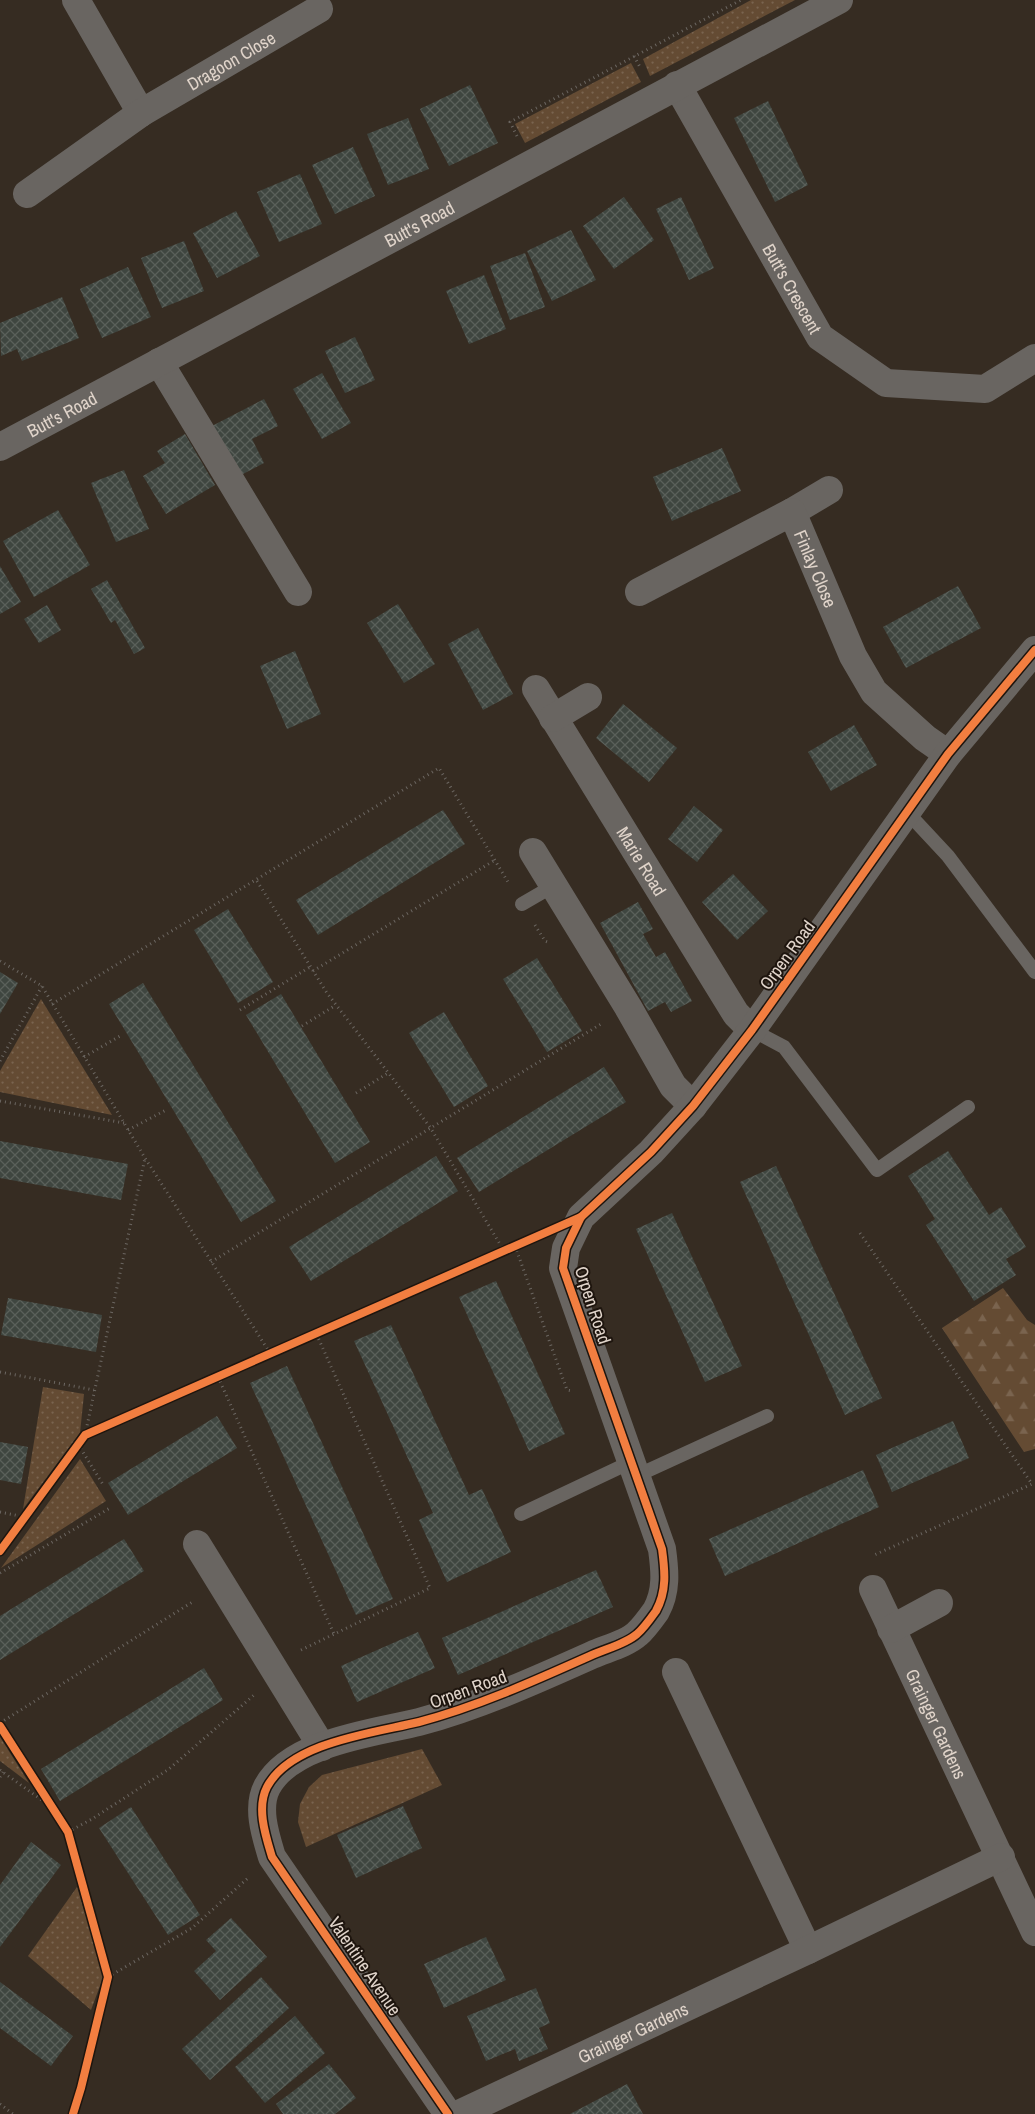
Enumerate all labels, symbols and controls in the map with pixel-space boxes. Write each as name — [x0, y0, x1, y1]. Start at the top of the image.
street label: Dragoon Close — [182, 25, 280, 96]
street label: Butt's Road — [380, 195, 459, 253]
street label: Butt's Crescent — [757, 239, 828, 338]
street label: Butt's Road — [22, 385, 101, 443]
street label: Finlay Close — [788, 526, 843, 611]
street label: Marie Road — [611, 822, 673, 900]
street label: Orpen Road — [753, 915, 821, 995]
street label: Orpen Road — [569, 1263, 617, 1347]
street label: Orpen Road — [426, 1664, 510, 1714]
street label: Grainger Gardens — [900, 1665, 973, 1783]
street label: Valentine Avenue — [323, 1912, 407, 2020]
street label: Grainger Gardens — [574, 1996, 692, 2069]

